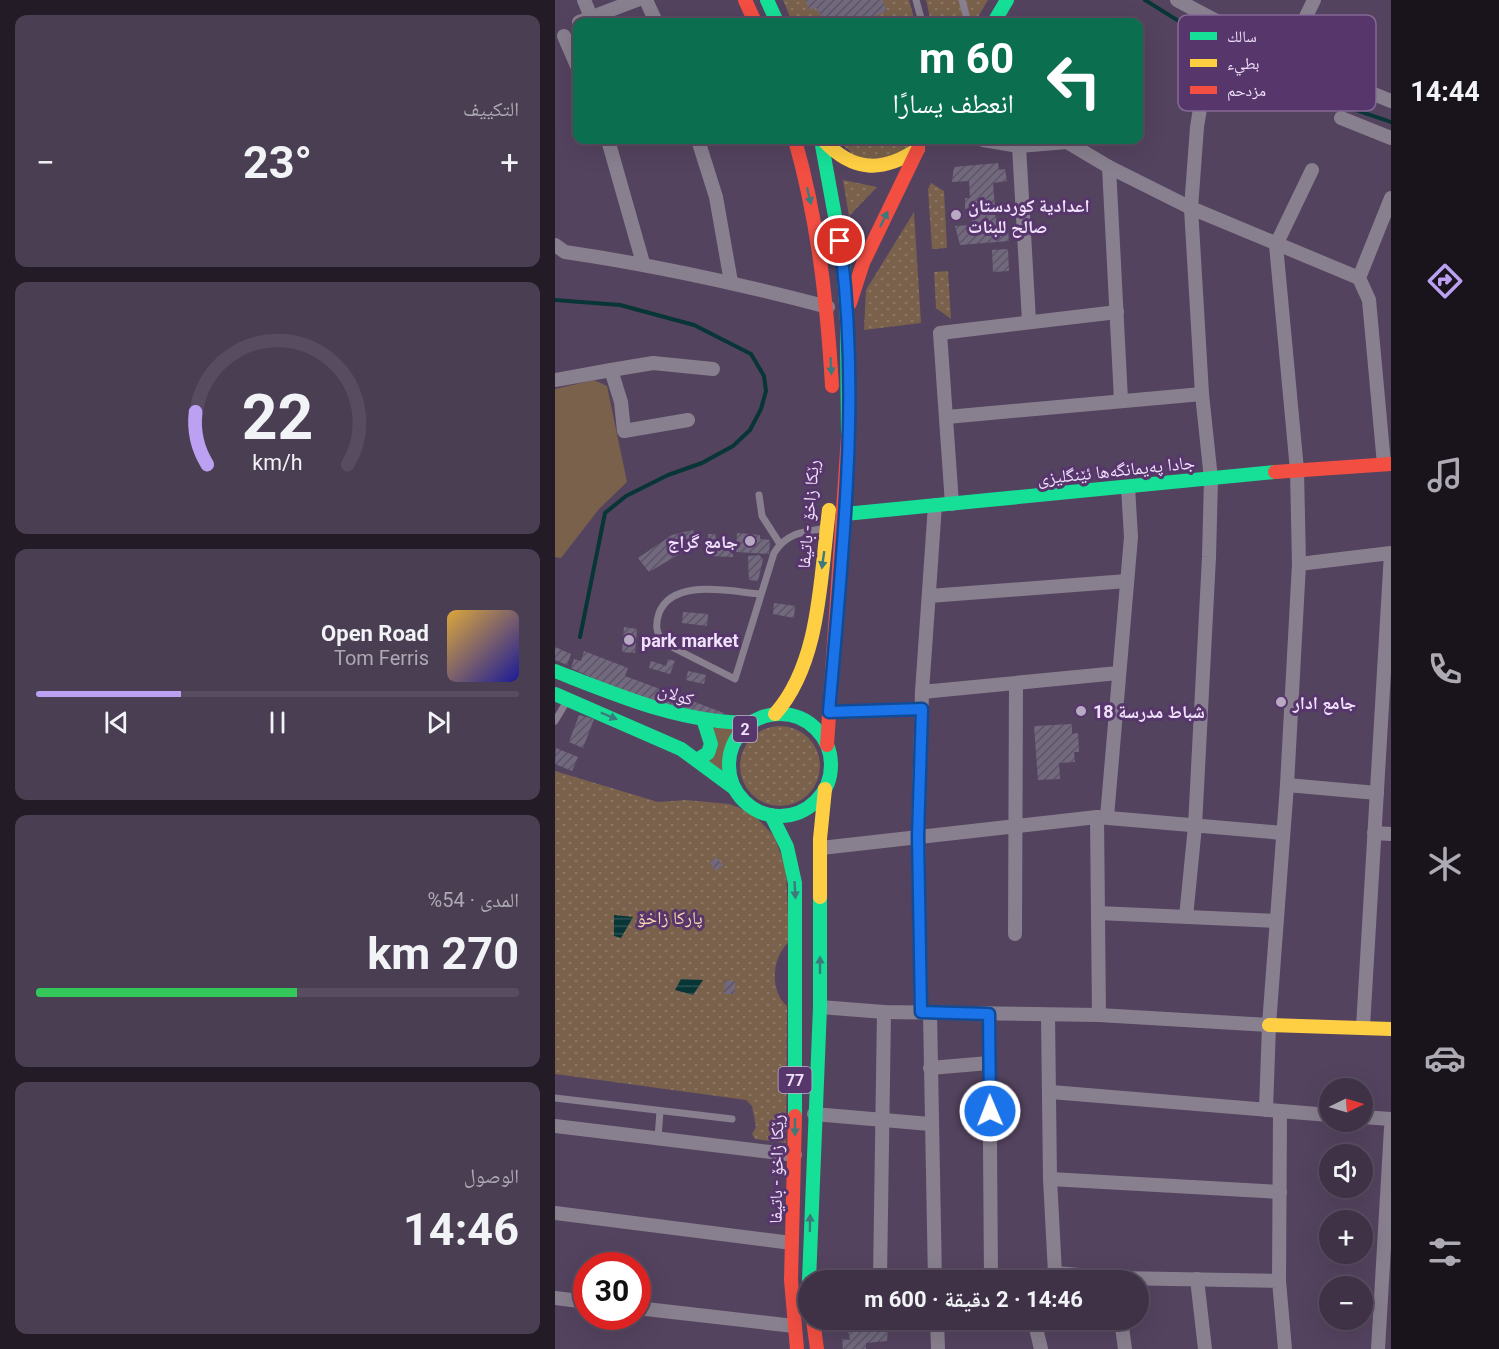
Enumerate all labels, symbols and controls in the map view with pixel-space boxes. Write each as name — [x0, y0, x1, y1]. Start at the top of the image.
legend — [1178, 15, 1376, 111]
text: سالك — [1227, 27, 1257, 46]
text: 60 m — [919, 34, 1014, 83]
icon: left — [1035, 42, 1113, 120]
text: بطيء — [1227, 54, 1259, 76]
text: 14:44 — [1410, 76, 1480, 108]
text: مزدحم — [1227, 81, 1266, 101]
text: انعطف يسارًا — [892, 88, 1014, 120]
text: التكييف — [463, 97, 519, 121]
text: 23° — [243, 136, 312, 189]
text: − — [36, 143, 55, 182]
text: + — [500, 143, 519, 182]
one-way arrow — [804, 187, 814, 206]
place label: اعدادية كوردستان صالح للبنات — [968, 195, 1090, 239]
marker: اعدادية كوردستان صالح للبنات — [949, 208, 963, 222]
one-way arrow — [880, 210, 889, 227]
pin — [814, 215, 865, 266]
icon: arrive — [823, 224, 856, 257]
icon: directions — [1424, 260, 1466, 302]
one-way arrow — [826, 356, 836, 375]
text: 22 — [242, 381, 313, 454]
text: km/h — [252, 450, 303, 475]
street label: جادا په‌يمانگه‌ها ئێنگليزى — [1036, 451, 1196, 490]
icon: music — [1424, 454, 1466, 496]
street label: رێکا زاخۆ - باتیفا — [793, 459, 824, 569]
place label: جامع گراج — [668, 531, 738, 554]
marker: جامع گراج — [743, 534, 757, 548]
one-way arrow — [819, 551, 828, 570]
text: Open Road — [321, 621, 429, 646]
place label: park market — [641, 630, 739, 651]
marker: park market — [622, 633, 636, 647]
text: Tom Ferris — [334, 646, 429, 670]
icon: phone — [1424, 648, 1466, 690]
street label: كولان — [655, 678, 697, 711]
place label: جامع ادار — [1292, 692, 1357, 715]
marker: جامع ادار — [1274, 695, 1288, 709]
place label: 18 شباط مدرسة — [1093, 701, 1205, 722]
marker: 18 شباط مدرسة — [1074, 704, 1088, 718]
icon: previous — [100, 706, 133, 739]
icon: pause — [261, 706, 294, 739]
icon: next — [422, 706, 455, 739]
one-way arrow — [600, 712, 618, 722]
road number: 2 — [733, 716, 757, 742]
icon: climate — [1424, 843, 1466, 885]
one-way arrow — [790, 880, 799, 899]
text: المدى · 54% — [428, 888, 519, 912]
park label: پارکا زاخۆ — [637, 907, 703, 929]
text: 270 km — [367, 927, 519, 980]
one-way arrow — [815, 955, 825, 974]
icon: car — [1424, 1037, 1466, 1079]
road number: 77 — [779, 1067, 811, 1093]
north arrow — [1319, 1078, 1373, 1132]
map controls — [1319, 1078, 1373, 1330]
position arrow — [958, 1079, 1022, 1143]
street label: رێکا زاخۆ - باتیفا — [765, 1114, 788, 1224]
one-way arrow — [790, 1117, 800, 1136]
button: sound — [1319, 1144, 1373, 1198]
text: الوصول — [464, 1164, 519, 1188]
text: 14:46 — [403, 1203, 519, 1256]
button: + — [1319, 1210, 1373, 1264]
one-way arrow — [806, 1213, 815, 1232]
icon: filters — [1424, 1231, 1466, 1273]
speed limit sign: 30 — [573, 1252, 651, 1330]
button: − — [1319, 1276, 1373, 1330]
text: 14:46 · 2 دقيقة · 600 m — [864, 1287, 1083, 1312]

